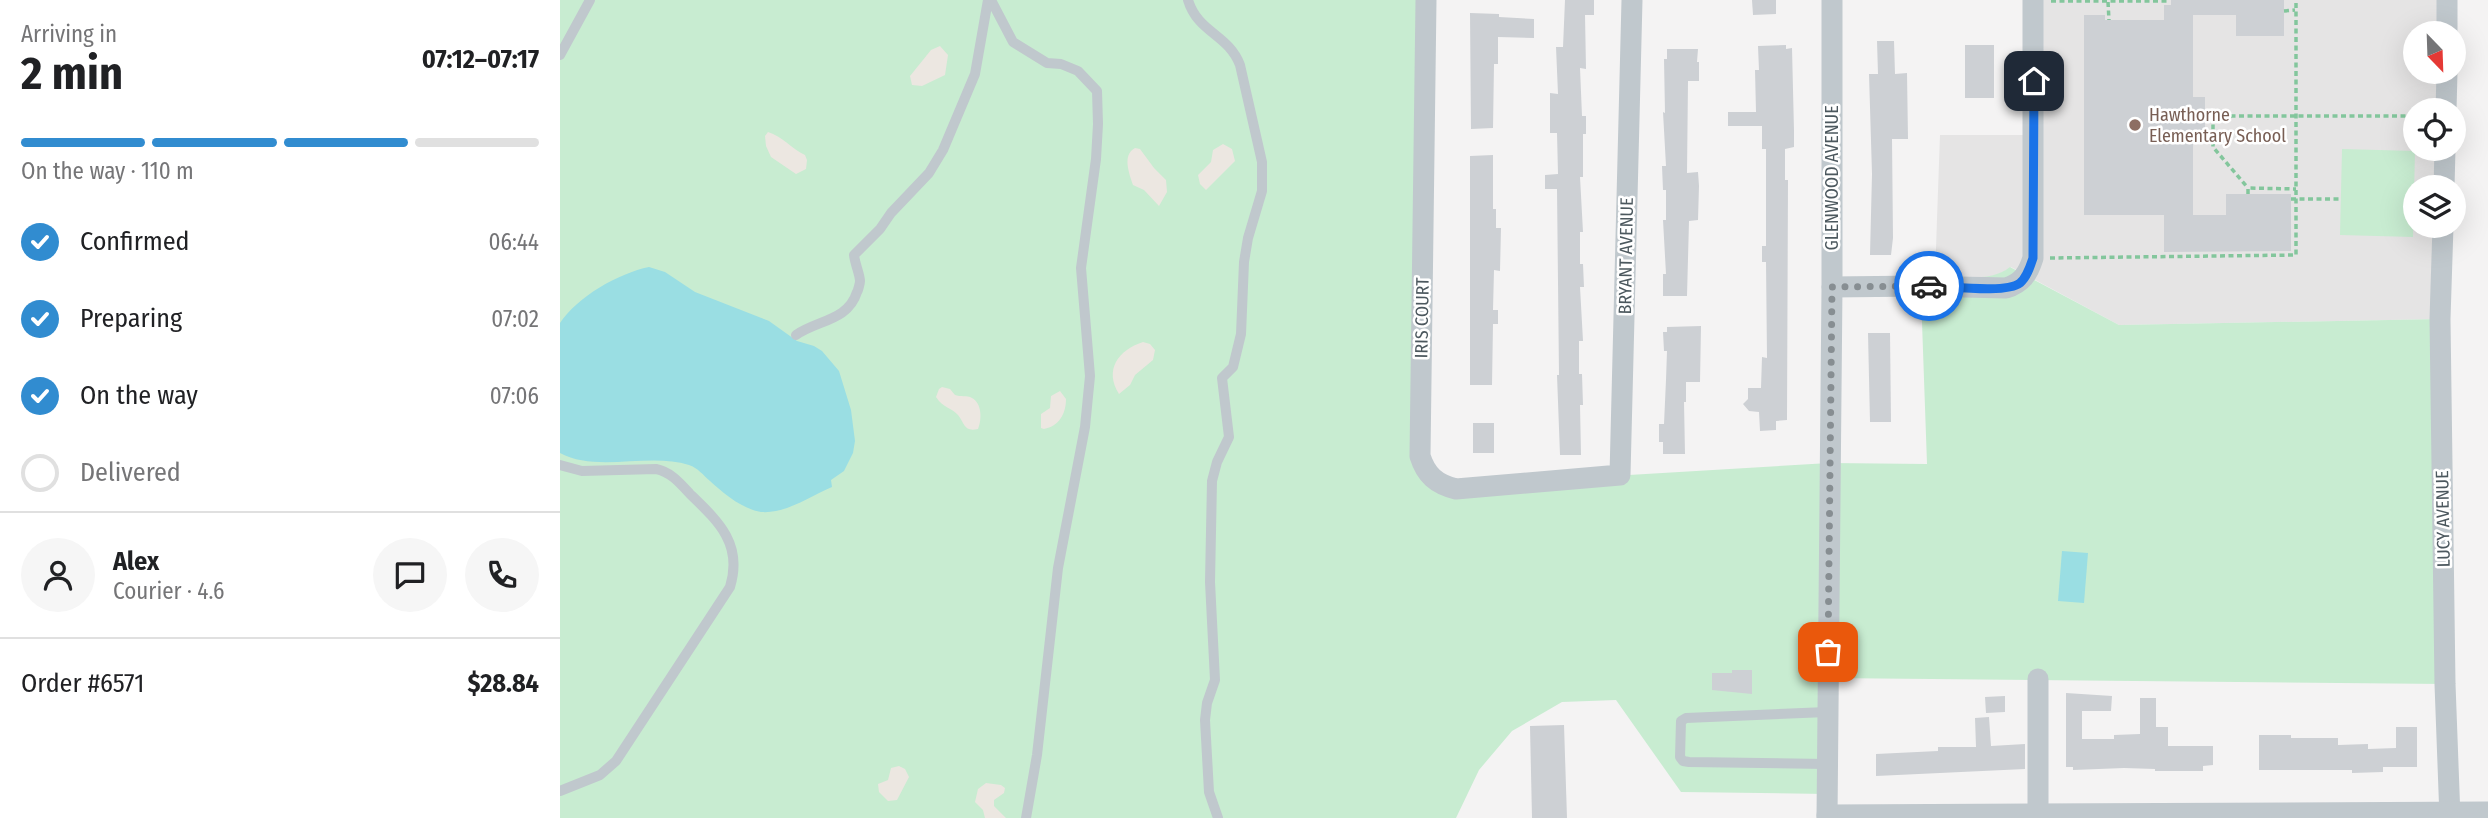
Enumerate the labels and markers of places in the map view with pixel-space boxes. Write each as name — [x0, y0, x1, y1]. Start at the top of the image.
pin — [2004, 51, 2064, 111]
place label: Hawthorne Elementary School — [2149, 104, 2286, 147]
marker: Hawthorne Elementary School — [2127, 117, 2143, 133]
pin — [1798, 622, 1858, 682]

